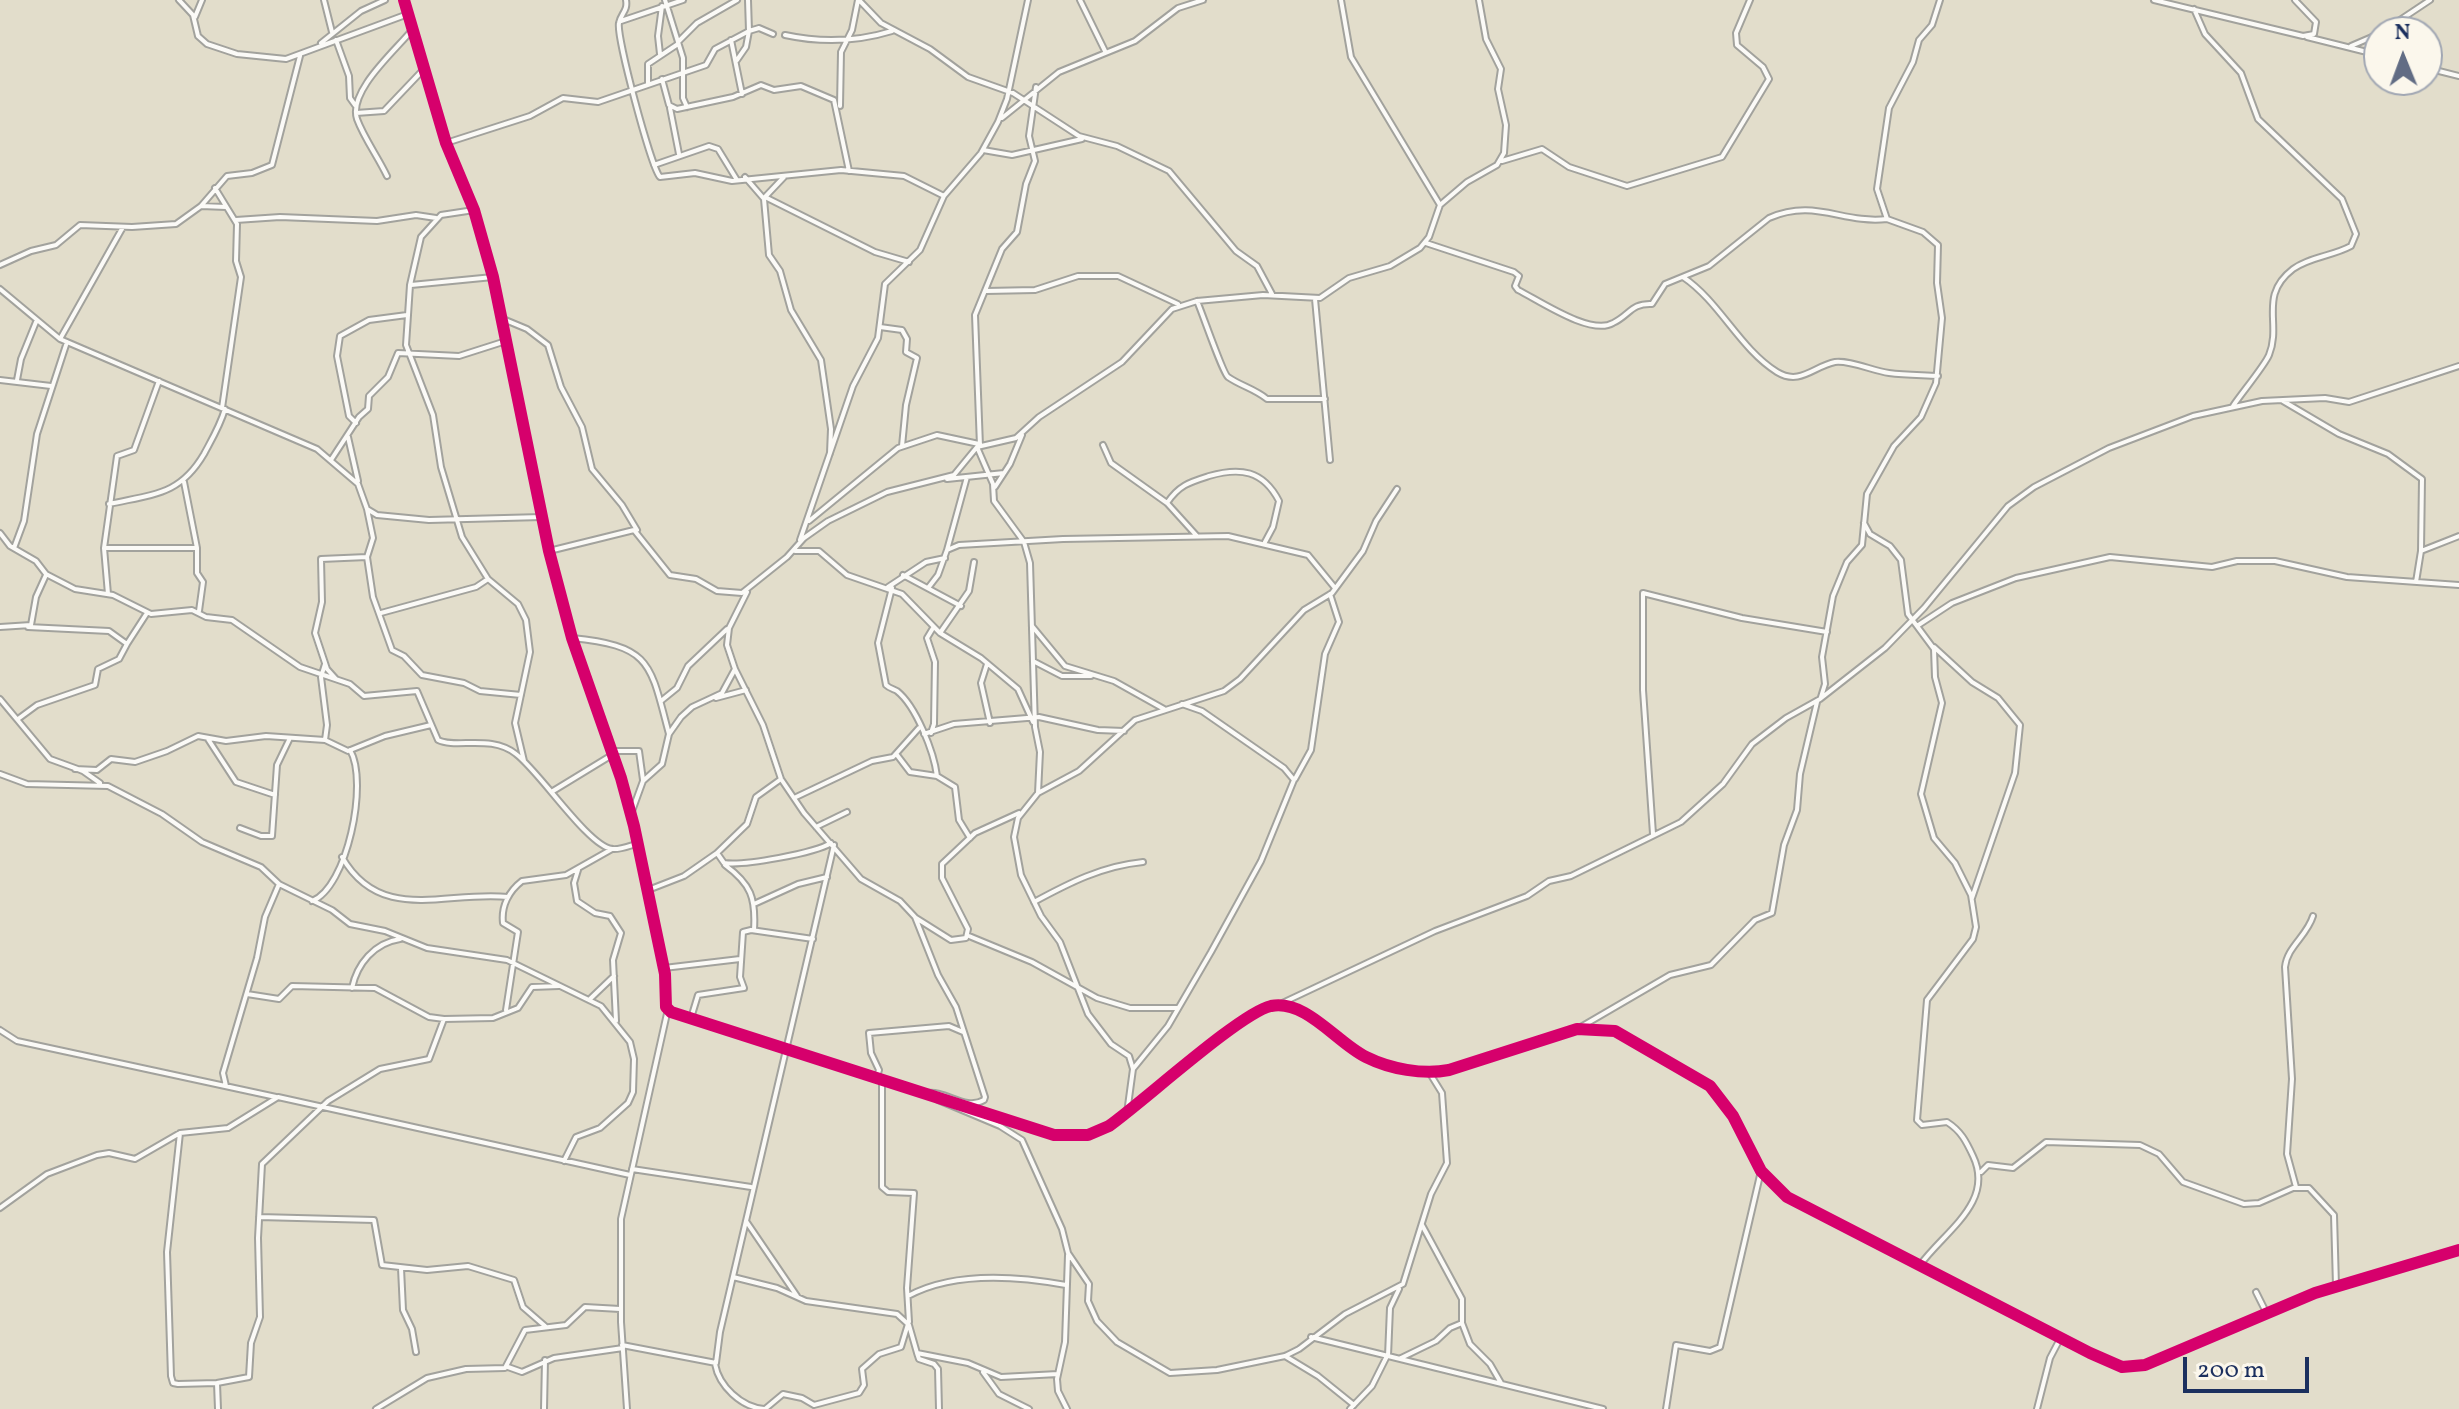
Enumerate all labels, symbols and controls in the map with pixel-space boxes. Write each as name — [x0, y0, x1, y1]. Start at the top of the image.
north arrow — [2363, 16, 2443, 96]
text: N — [2394, 18, 2411, 49]
scale bar — [2187, 1341, 2313, 1391]
text: 200 m — [2197, 1354, 2265, 1388]

